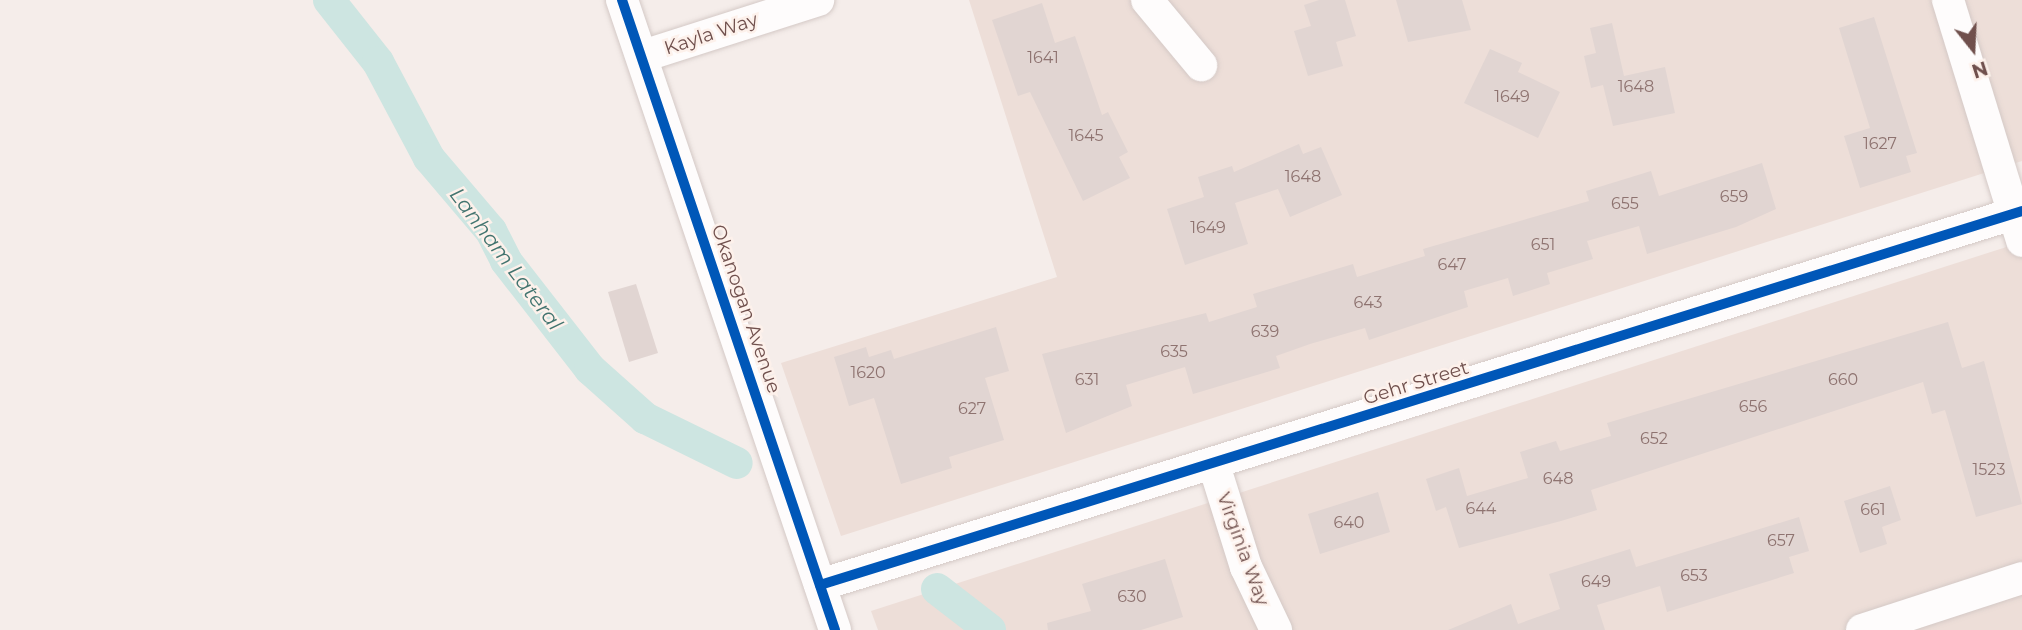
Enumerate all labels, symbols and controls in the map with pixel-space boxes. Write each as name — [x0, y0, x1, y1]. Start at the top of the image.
street label: Kayla Way — [661, 8, 761, 60]
north arrow — [1938, 14, 2008, 84]
house number: 1641 — [1027, 48, 1059, 68]
text: N — [1969, 56, 1991, 83]
house number: 1648 — [1618, 77, 1654, 97]
house number: 1649 — [1494, 87, 1530, 107]
house number: 1645 — [1068, 126, 1104, 146]
house number: 1627 — [1863, 134, 1897, 154]
house number: 1648 — [1285, 167, 1321, 187]
water label: Lanham Lateral — [444, 183, 568, 335]
house number: 659 — [1720, 187, 1748, 207]
house number: 655 — [1611, 194, 1639, 214]
house number: 1649 — [1190, 218, 1226, 238]
street label: Okanogan Avenue — [706, 222, 786, 396]
house number: 651 — [1531, 235, 1555, 255]
house number: 647 — [1438, 255, 1466, 275]
house number: 643 — [1353, 293, 1383, 313]
house number: 639 — [1251, 322, 1279, 342]
house number: 635 — [1160, 342, 1188, 362]
street label: Gehr Street — [1361, 356, 1471, 410]
house number: 1620 — [850, 363, 886, 383]
house number: 631 — [1075, 370, 1099, 390]
house number: 660 — [1828, 370, 1858, 390]
house number: 656 — [1739, 397, 1767, 417]
house number: 627 — [958, 399, 986, 419]
house number: 652 — [1640, 429, 1668, 449]
house number: 1523 — [1973, 460, 2005, 480]
house number: 648 — [1543, 469, 1573, 489]
street label: Virginia Way — [1212, 489, 1274, 609]
house number: 644 — [1466, 499, 1496, 519]
house number: 661 — [1860, 500, 1886, 520]
house number: 640 — [1334, 513, 1364, 533]
house number: 657 — [1767, 531, 1795, 551]
house number: 653 — [1680, 566, 1708, 586]
house number: 649 — [1581, 572, 1611, 592]
house number: 630 — [1117, 587, 1147, 607]

